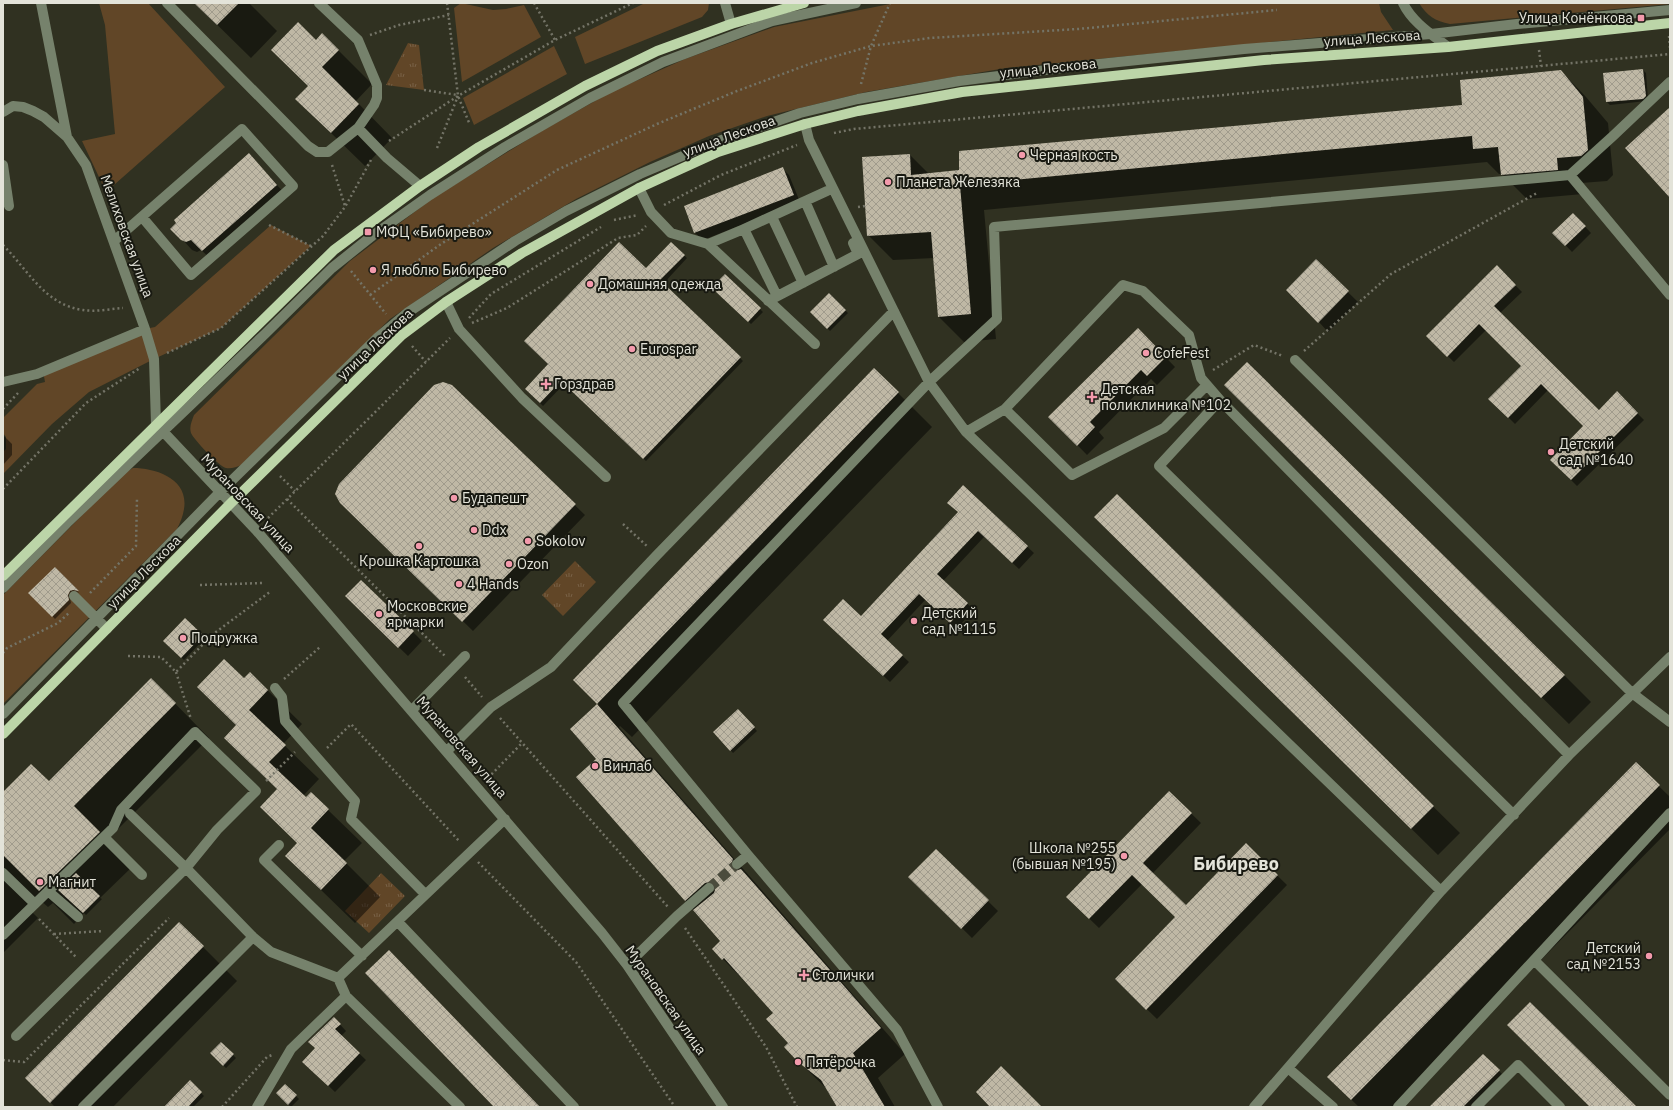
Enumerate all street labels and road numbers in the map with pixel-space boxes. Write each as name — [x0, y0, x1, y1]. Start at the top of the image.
street label: улица Лескова — [1323, 26, 1421, 50]
street label: улица Лескова — [999, 54, 1098, 82]
street label: улица Лескова — [680, 111, 778, 161]
street label: Мелиховская улица — [96, 172, 158, 300]
street label: улица Лескова — [333, 304, 417, 384]
street label: Мурановская улица — [197, 450, 299, 557]
street label: улица Лескова — [103, 531, 185, 613]
street label: Мурановская улица — [413, 692, 512, 802]
street label: Мурановская улица — [621, 942, 711, 1059]

